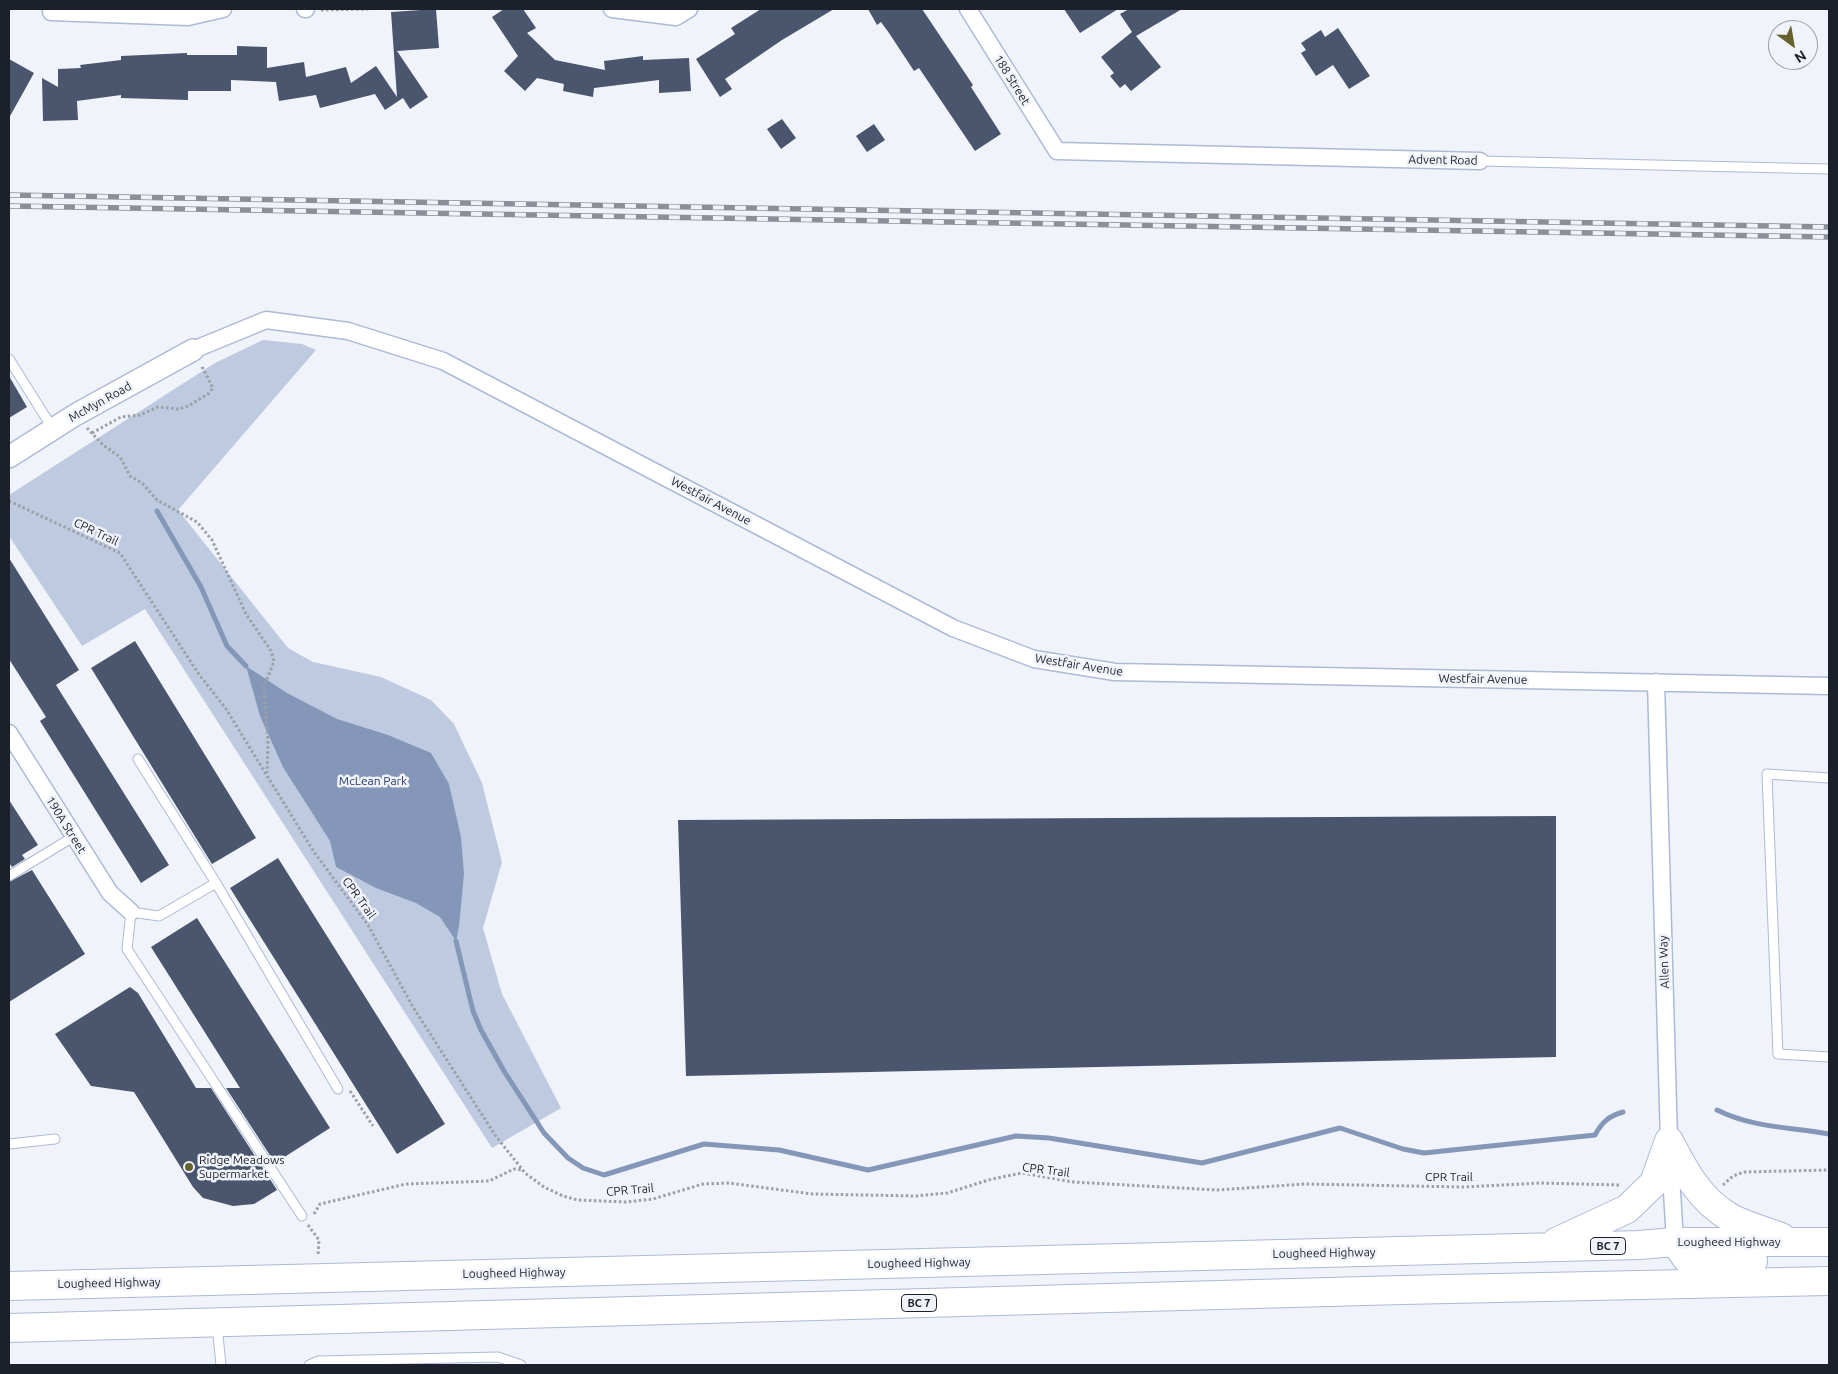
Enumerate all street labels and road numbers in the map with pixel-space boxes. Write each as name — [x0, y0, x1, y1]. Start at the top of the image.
street label: 188 Street — [991, 52, 1033, 108]
street label: Advent Road — [1408, 152, 1478, 168]
street label: McMyn Road — [66, 379, 134, 425]
street label: Westfair Avenue — [668, 474, 754, 528]
street label: CPR Trail — [71, 515, 121, 549]
street label: Westfair Avenue — [1034, 651, 1124, 679]
street label: Westfair Avenue — [1438, 671, 1528, 687]
street label: 190A Street — [43, 794, 89, 856]
street label: CPR Trail — [339, 874, 379, 922]
street label: Allen Way — [1656, 935, 1672, 989]
street label: CPR Trail — [1021, 1160, 1071, 1180]
street label: CPR Trail — [1425, 1170, 1473, 1184]
street label: CPR Trail — [606, 1181, 654, 1199]
street label: Lougheed Highway — [1677, 1235, 1781, 1249]
road number: BC 7 — [1590, 1238, 1626, 1254]
street label: Lougheed Highway — [1272, 1245, 1376, 1261]
street label: Lougheed Highway — [867, 1255, 971, 1271]
street label: Lougheed Highway — [462, 1265, 566, 1281]
street label: Lougheed Highway — [57, 1275, 161, 1291]
road number: BC 7 — [902, 1295, 936, 1312]

